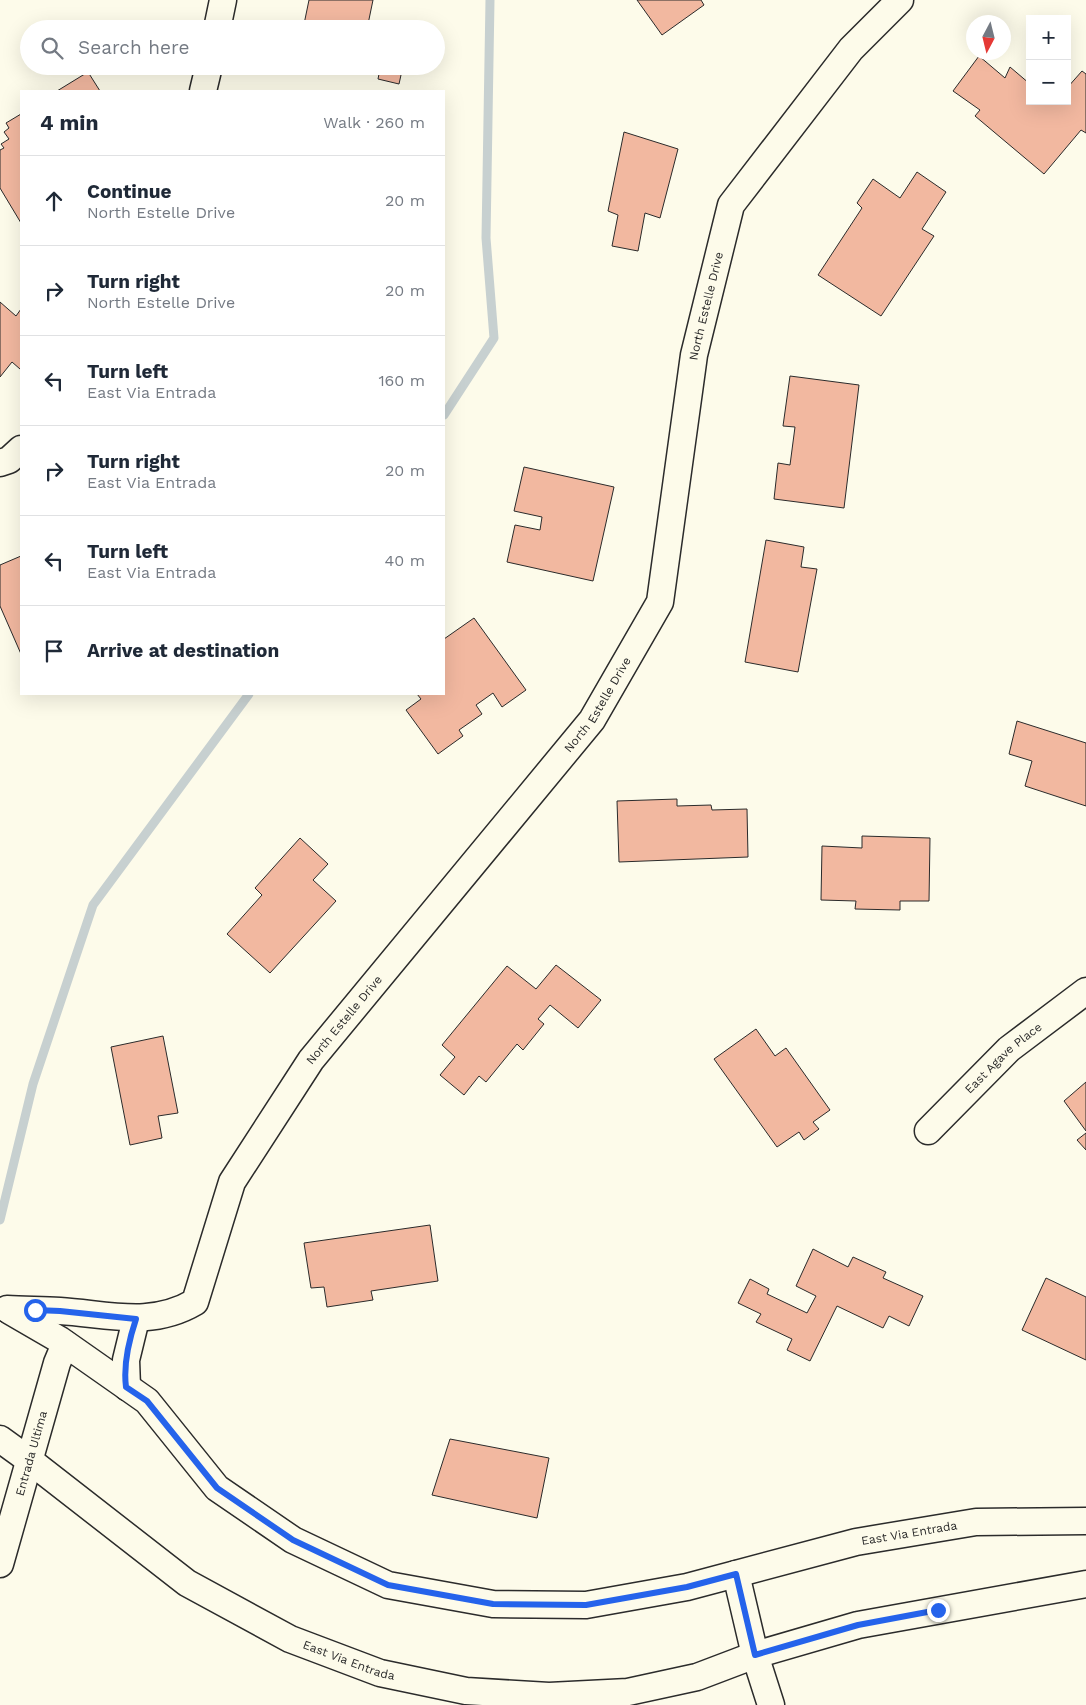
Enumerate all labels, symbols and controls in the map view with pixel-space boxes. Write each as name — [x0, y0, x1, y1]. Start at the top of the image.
north arrow — [966, 15, 1011, 60]
map controls — [1026, 15, 1071, 105]
button: + — [1026, 15, 1071, 60]
search box — [20, 20, 445, 75]
icon: search — [38, 34, 66, 62]
text: Search here — [78, 36, 189, 59]
button: − — [1026, 60, 1071, 105]
text: 4 min — [40, 110, 98, 135]
text: Walk · 260 m — [323, 113, 425, 132]
text: Continue — [87, 180, 171, 203]
icon: ahead — [40, 187, 68, 215]
text: 20 m — [385, 191, 425, 210]
text: North Estelle Drive — [87, 203, 235, 222]
street label: North Estelle Drive — [686, 250, 726, 361]
text: Turn right — [87, 270, 180, 293]
icon: right — [40, 277, 68, 305]
text: 20 m — [385, 281, 425, 300]
text: North Estelle Drive — [87, 293, 235, 312]
text: Turn left — [87, 360, 168, 383]
icon: left — [40, 367, 68, 395]
text: 160 m — [378, 371, 425, 390]
text: East Via Entrada — [87, 383, 216, 402]
text: Turn right — [87, 450, 180, 473]
icon: right — [40, 457, 68, 485]
text: 20 m — [385, 461, 425, 480]
text: East Via Entrada — [87, 473, 216, 492]
text: Turn left — [87, 540, 168, 563]
icon: left — [40, 547, 68, 575]
text: 40 m — [385, 551, 425, 570]
text: East Via Entrada — [87, 563, 216, 582]
icon: arrive — [40, 637, 68, 665]
text: Arrive at destination — [87, 639, 279, 662]
street label: North Estelle Drive — [561, 654, 634, 755]
street label: North Estelle Drive — [303, 972, 385, 1067]
street label: East Agave Place — [962, 1020, 1045, 1096]
route start — [24, 1299, 47, 1322]
street label: Entrada Ultima — [13, 1409, 50, 1498]
street label: East Via Entrada — [860, 1518, 958, 1548]
route end — [927, 1599, 950, 1622]
street label: East Via Entrada — [301, 1637, 396, 1683]

